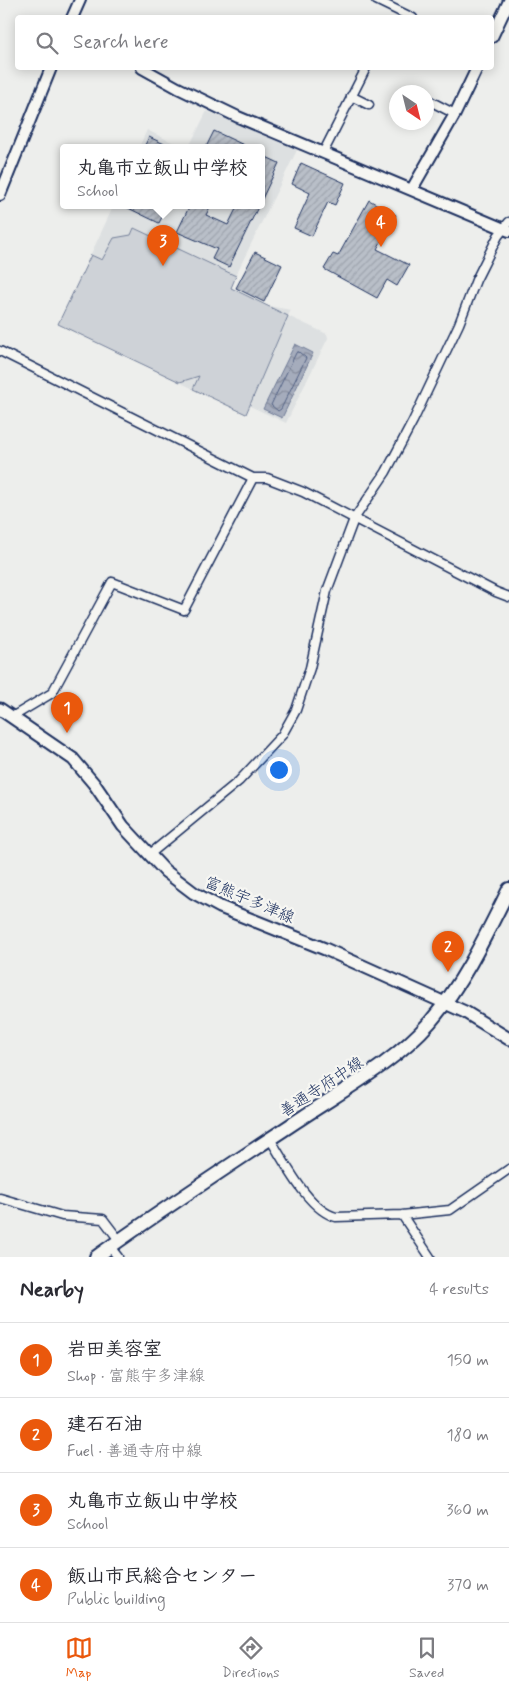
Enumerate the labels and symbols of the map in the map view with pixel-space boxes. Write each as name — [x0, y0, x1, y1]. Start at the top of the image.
north arrow — [389, 85, 434, 130]
pin: 4 — [365, 206, 397, 247]
pin: 3 — [147, 225, 179, 266]
pin: 1 — [51, 692, 83, 733]
your location — [266, 757, 292, 783]
street label: 富熊宇多津線 — [201, 872, 298, 929]
pin: 2 — [432, 931, 464, 972]
street label: 善通寺府中線 — [276, 1052, 368, 1122]

